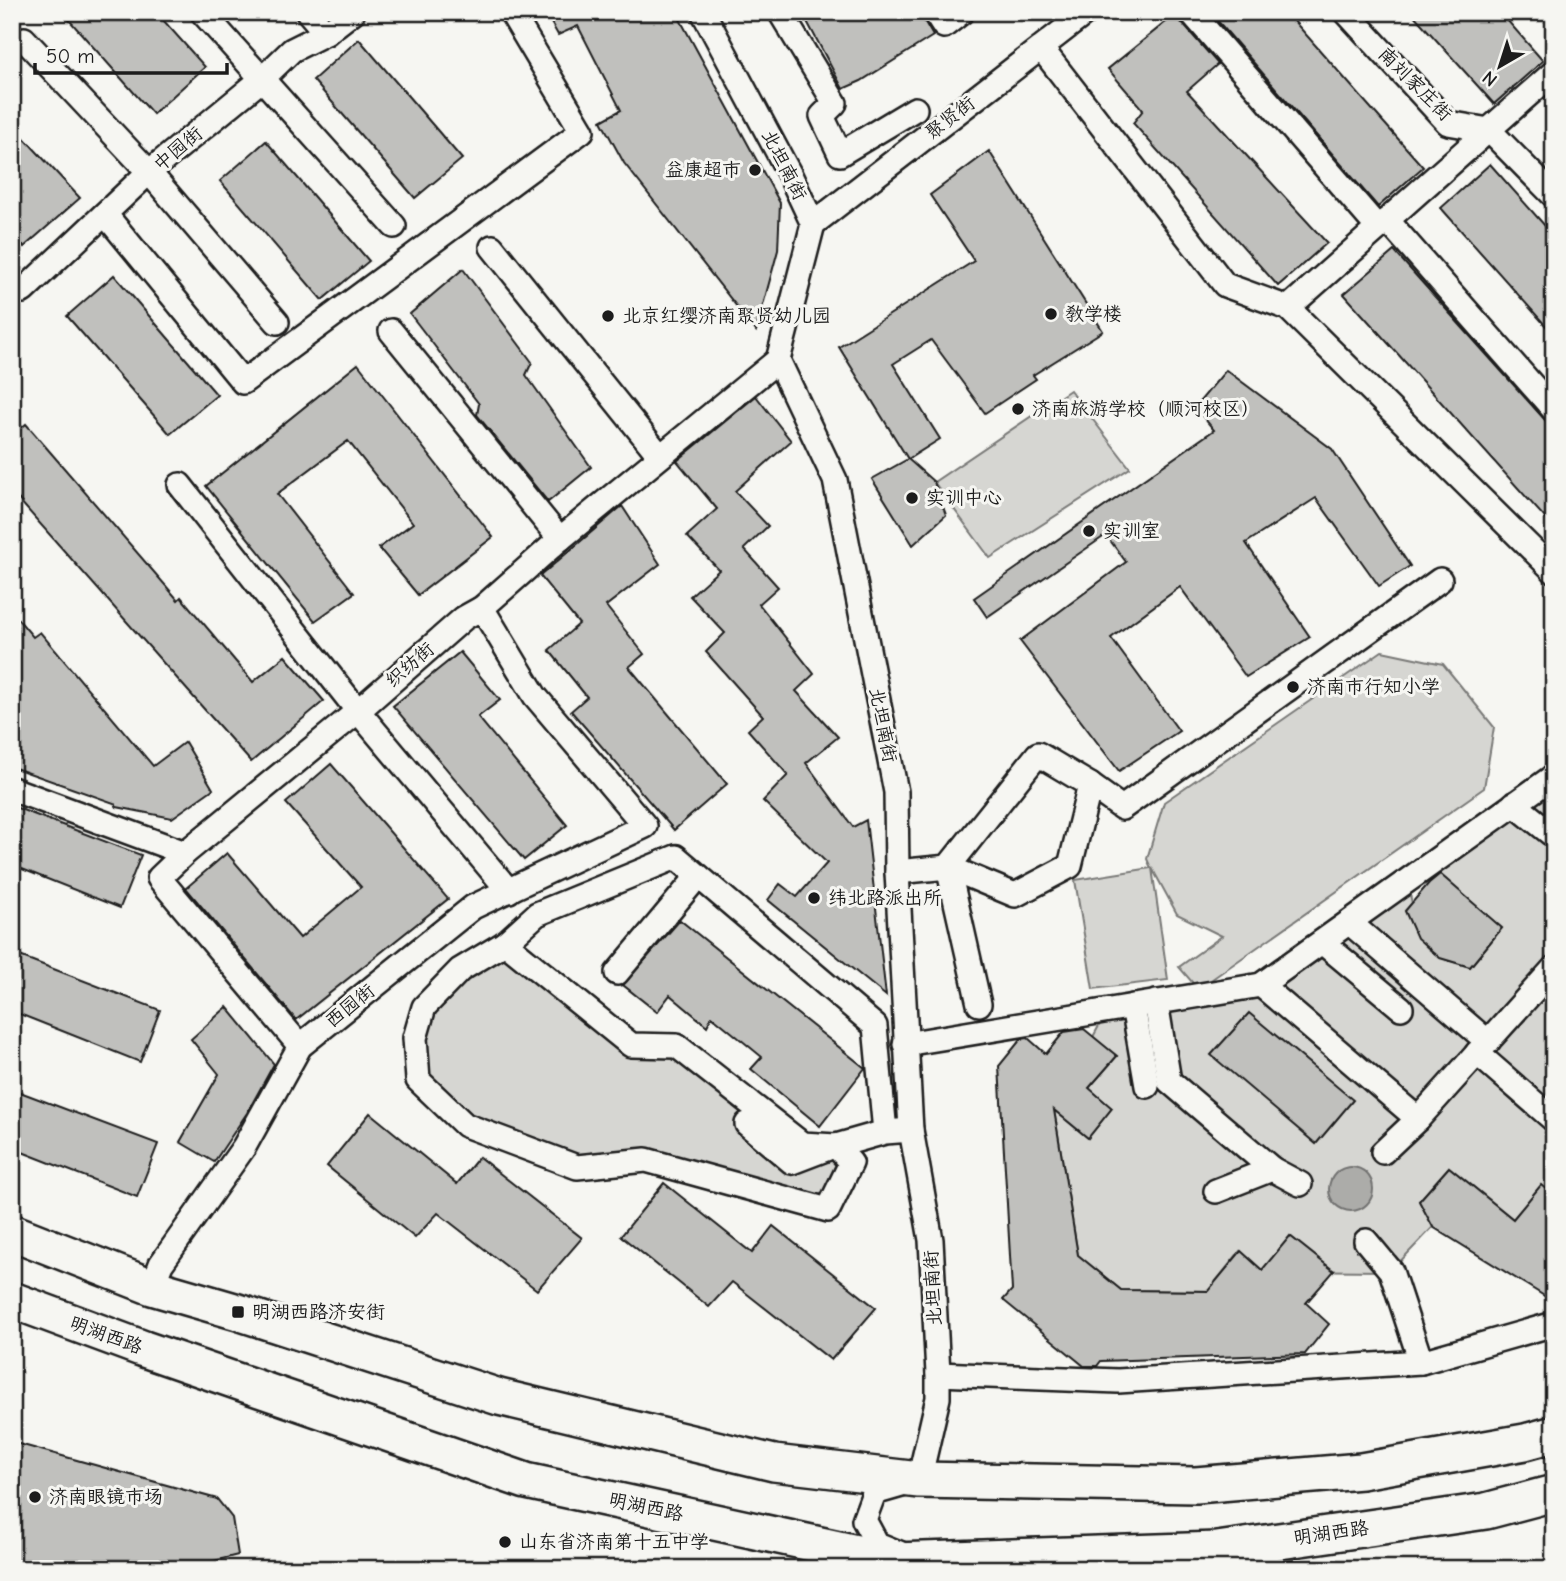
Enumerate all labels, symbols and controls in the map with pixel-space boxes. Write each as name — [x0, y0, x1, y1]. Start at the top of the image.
scale bar — [35, 32, 228, 76]
north arrow — [1464, 32, 1534, 102]
street label: 南刘家庄街 — [1374, 43, 1456, 125]
text: 50 m — [46, 44, 95, 68]
text: N — [1478, 66, 1502, 91]
street label: 聚贤街 — [921, 92, 979, 144]
street label: 中园街 — [149, 122, 207, 176]
street label: 北坦南街 — [757, 126, 811, 204]
place label: 益康超市 — [665, 159, 741, 181]
marker: 益康超市 — [747, 162, 763, 178]
place label: 教学楼 — [1065, 303, 1122, 325]
place label: 北京红缨济南聚贤幼儿园 — [622, 305, 831, 327]
marker: 教学楼 — [1043, 306, 1059, 322]
marker: 北京红缨济南聚贤幼儿园 — [600, 308, 616, 324]
place label: 济南旅游学校（顺河校区） — [1032, 398, 1260, 420]
marker: 济南旅游学校（顺河校区） — [1010, 401, 1026, 417]
place label: 实训中心 — [926, 487, 1002, 509]
marker: 实训中心 — [904, 490, 920, 506]
place label: 实训室 — [1103, 520, 1160, 542]
marker: 实训室 — [1081, 523, 1097, 539]
street label: 织纺街 — [381, 638, 439, 692]
place label: 济南市行知小学 — [1307, 676, 1440, 698]
marker: 济南市行知小学 — [1285, 679, 1301, 695]
street label: 北坦南街 — [865, 686, 901, 764]
place label: 纬北路派出所 — [828, 887, 942, 909]
marker: 纬北路派出所 — [806, 890, 822, 906]
street label: 西园街 — [321, 980, 379, 1032]
street label: 北坦南街 — [920, 1249, 946, 1327]
place label: 明湖西路济安街 — [252, 1301, 385, 1323]
marker: 明湖西路济安街 — [230, 1304, 246, 1320]
street label: 明湖西路 — [67, 1312, 145, 1358]
place label: 济南眼镜市场 — [49, 1486, 163, 1508]
street label: 明湖西路 — [607, 1488, 685, 1526]
marker: 济南眼镜市场 — [27, 1489, 43, 1505]
street label: 明湖西路 — [1292, 1517, 1370, 1549]
place label: 山东省济南第十五中学 — [519, 1531, 709, 1553]
marker: 山东省济南第十五中学 — [497, 1534, 513, 1550]

